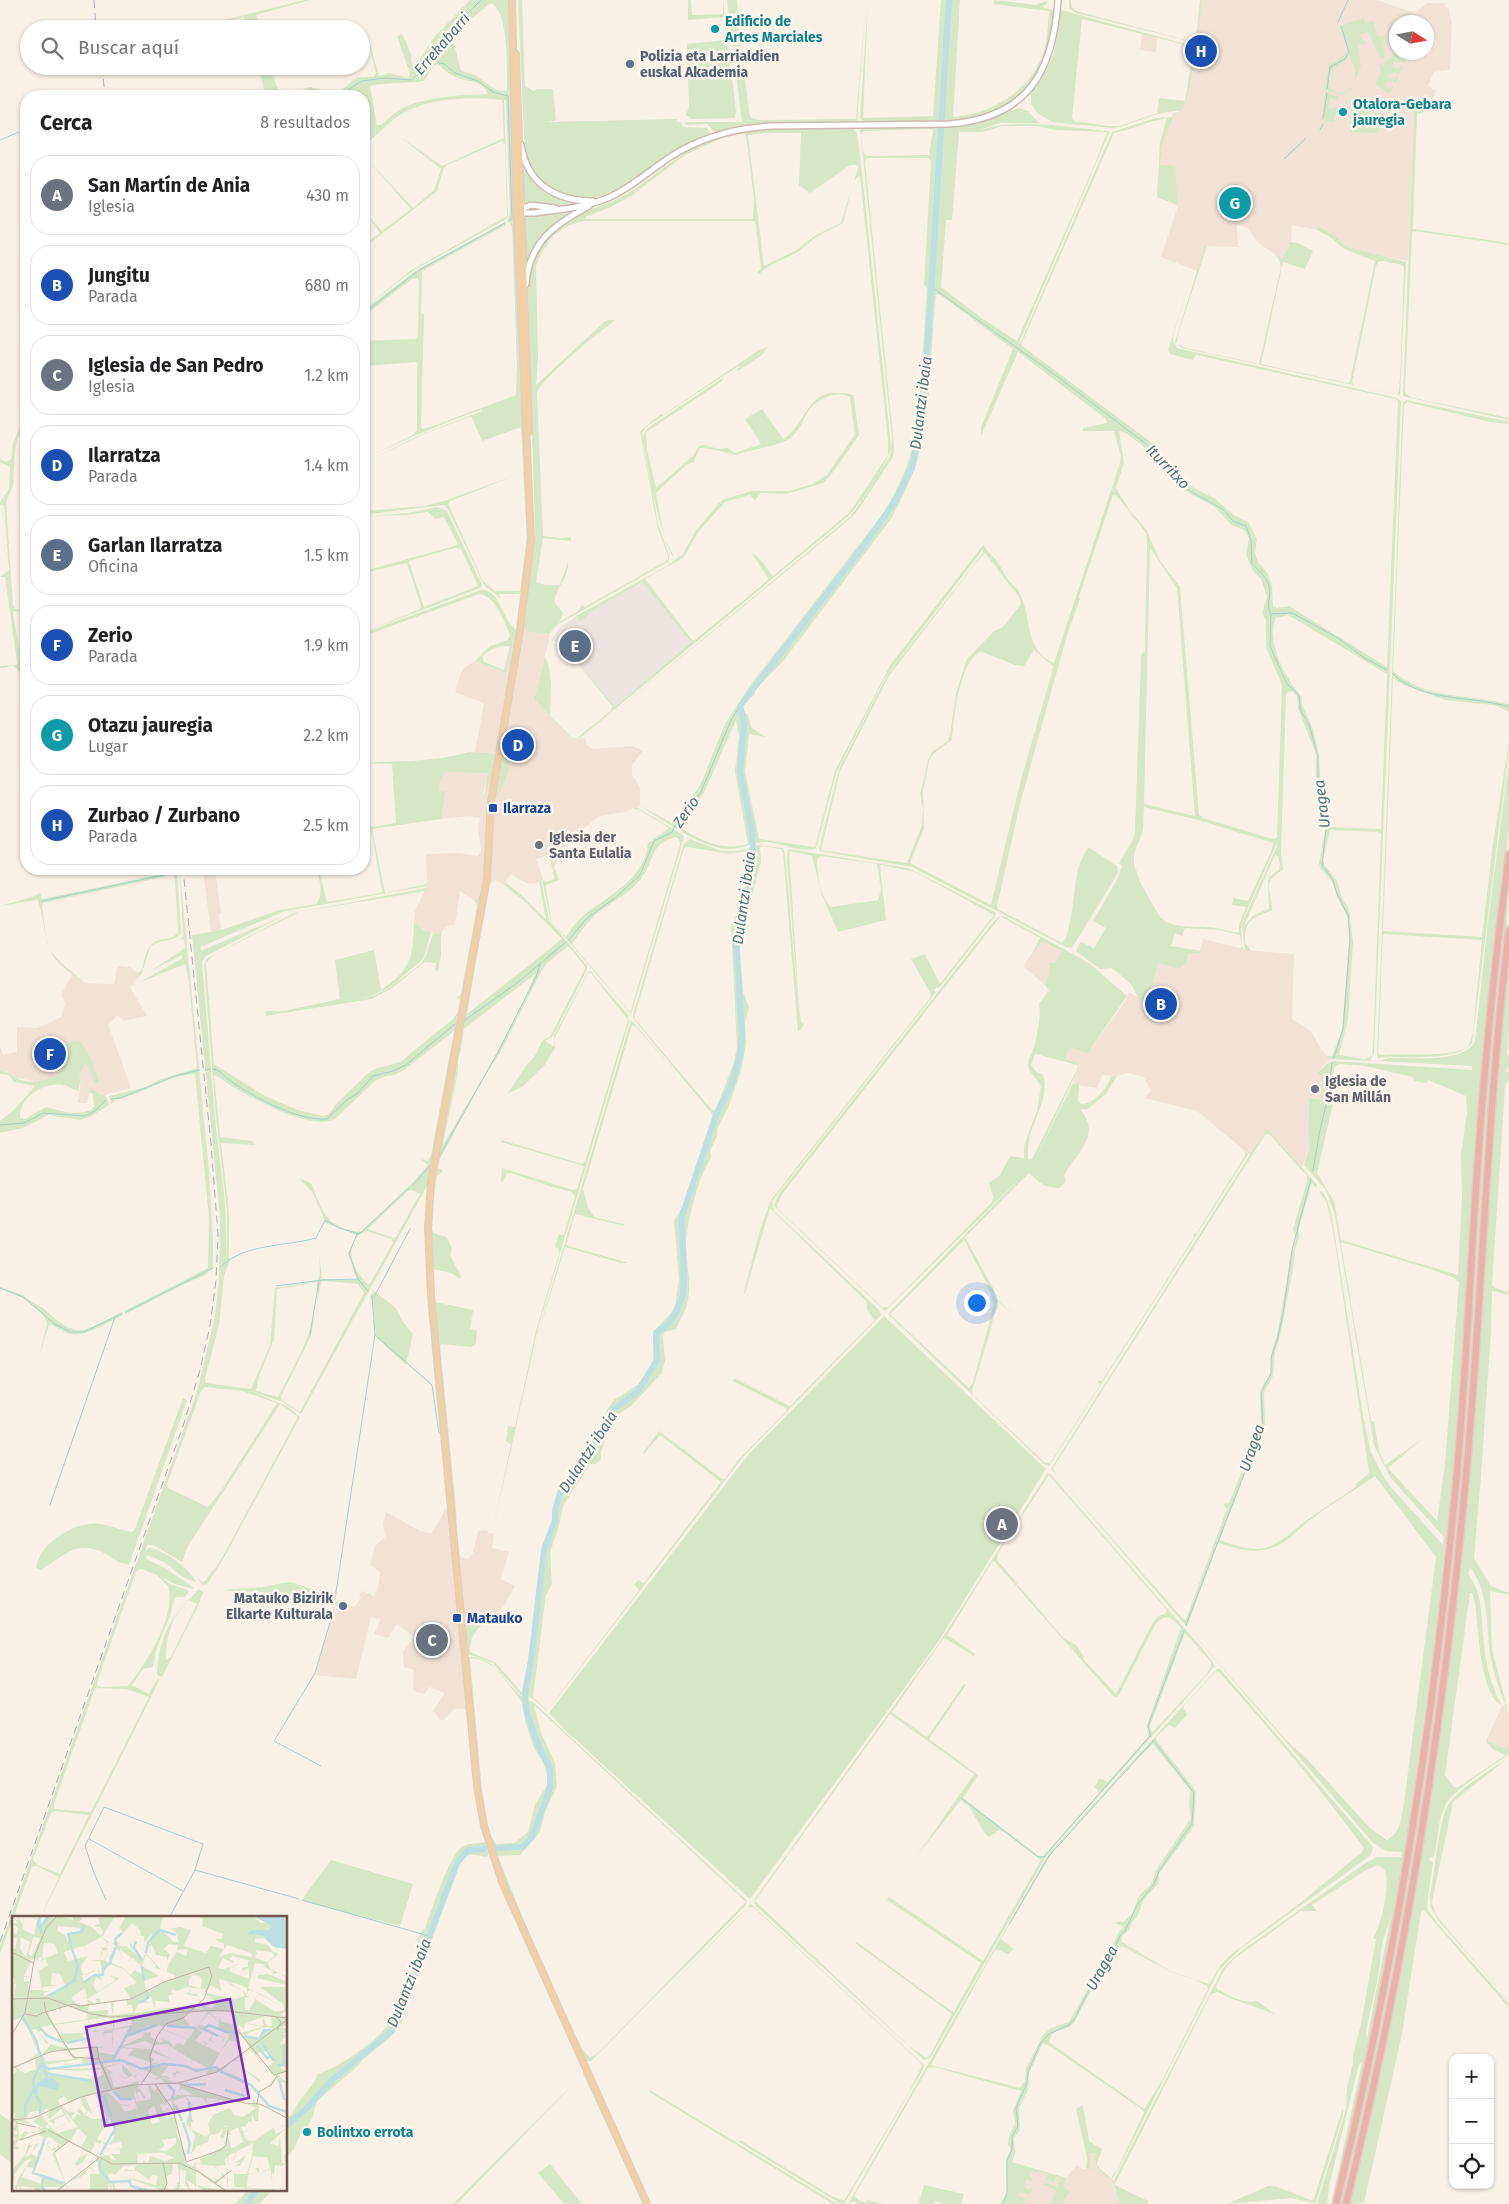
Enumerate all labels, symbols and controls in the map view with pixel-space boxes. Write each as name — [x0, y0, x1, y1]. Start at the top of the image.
water label: Errekabarri — [410, 9, 474, 79]
place label: Edificio de Artes Marciales — [724, 13, 823, 46]
north arrow — [1389, 15, 1434, 60]
search box — [20, 20, 370, 75]
marker: Edificio de Artes Marciales — [709, 23, 721, 35]
pin: H — [1185, 32, 1217, 70]
icon: search — [38, 34, 66, 62]
text: Buscar aquí — [78, 36, 179, 59]
place label: Polizia eta Larrialdien euskal Akademia — [640, 48, 779, 81]
marker: Polizia eta Larrialdien euskal Akademia — [624, 58, 636, 70]
place label: Otalora-Gebara jauregia — [1352, 96, 1452, 129]
marker: Otalora-Gebara jauregia — [1337, 106, 1349, 118]
text: Cerca — [40, 110, 92, 136]
text: 8 resultados — [260, 113, 350, 132]
text: San Martín de Ania — [88, 174, 250, 197]
pin: G — [1219, 184, 1251, 222]
text: A — [52, 186, 62, 205]
text: 430 m — [306, 186, 349, 205]
text: Iglesia — [88, 197, 135, 216]
text: Jungitu — [88, 264, 150, 287]
text: B — [52, 276, 62, 295]
text: 680 m — [305, 276, 349, 295]
text: Parada — [88, 287, 138, 306]
text: Iglesia de San Pedro — [88, 354, 264, 377]
water label: Dulantzi ibaia — [906, 355, 936, 451]
text: C — [52, 366, 62, 385]
text: 1.2 km — [304, 366, 349, 385]
text: Iglesia — [88, 377, 135, 396]
water label: Iturritxo — [1142, 441, 1194, 493]
text: Ilarratza — [88, 444, 161, 467]
text: D — [52, 456, 62, 475]
text: 1.4 km — [304, 456, 349, 475]
text: Parada — [88, 467, 138, 486]
text: Garlan Ilarratza — [88, 534, 222, 557]
text: E — [53, 546, 61, 565]
text: 1.5 km — [304, 546, 349, 565]
text: Oficina — [88, 557, 139, 576]
text: Zerio — [88, 624, 133, 647]
pin: E — [559, 627, 591, 665]
text: F — [53, 636, 61, 655]
text: 1.9 km — [304, 636, 349, 655]
text: Parada — [88, 647, 138, 666]
text: Otazu jauregia — [88, 714, 213, 737]
text: G — [52, 726, 62, 745]
text: 2.2 km — [303, 726, 349, 745]
pin: D — [502, 726, 534, 764]
text: Lugar — [88, 737, 128, 756]
water label: Uragea — [1310, 779, 1334, 829]
water label: Zerio — [668, 793, 703, 832]
place label: Ilarraza — [503, 800, 551, 817]
marker: Ilarraza — [487, 802, 499, 814]
text: Zurbao / Zurbano — [88, 804, 240, 827]
text: H — [52, 816, 62, 835]
text: 2.5 km — [303, 816, 349, 835]
text: Parada — [88, 827, 138, 846]
place label: Iglesia der Santa Eulalia — [549, 829, 632, 862]
marker: Iglesia der Santa Eulalia — [533, 839, 545, 851]
water label: Dulantzi ibaia — [729, 850, 759, 946]
pin: B — [1145, 985, 1177, 1023]
pin: F — [34, 1035, 66, 1073]
place label: Iglesia de San Millán — [1325, 1073, 1391, 1106]
marker: Iglesia de San Millán — [1309, 1083, 1321, 1095]
your location — [964, 1290, 990, 1316]
water label: Dulantzi ibaia — [555, 1408, 621, 1496]
water label: Uragea — [1236, 1422, 1268, 1474]
pin: A — [986, 1505, 1018, 1543]
place label: Matauko Bizirik Elkarte Kulturala — [226, 1590, 333, 1623]
marker: Matauko Bizirik Elkarte Kulturala — [337, 1600, 349, 1612]
place label: Matauko — [467, 1610, 522, 1627]
marker: Matauko — [451, 1612, 463, 1624]
pin: C — [416, 1621, 448, 1659]
inset map — [12, 1916, 288, 2192]
water label: Dulantzi ibaia — [383, 1936, 435, 2030]
water label: Uragea — [1082, 1942, 1122, 1994]
map controls — [1449, 2054, 1494, 2189]
button: + — [1449, 2054, 1494, 2099]
button: − — [1449, 2099, 1494, 2144]
place label: Bolintxo errota — [317, 2124, 414, 2141]
marker: Bolintxo errota — [301, 2126, 313, 2138]
button: locate — [1449, 2144, 1494, 2189]

